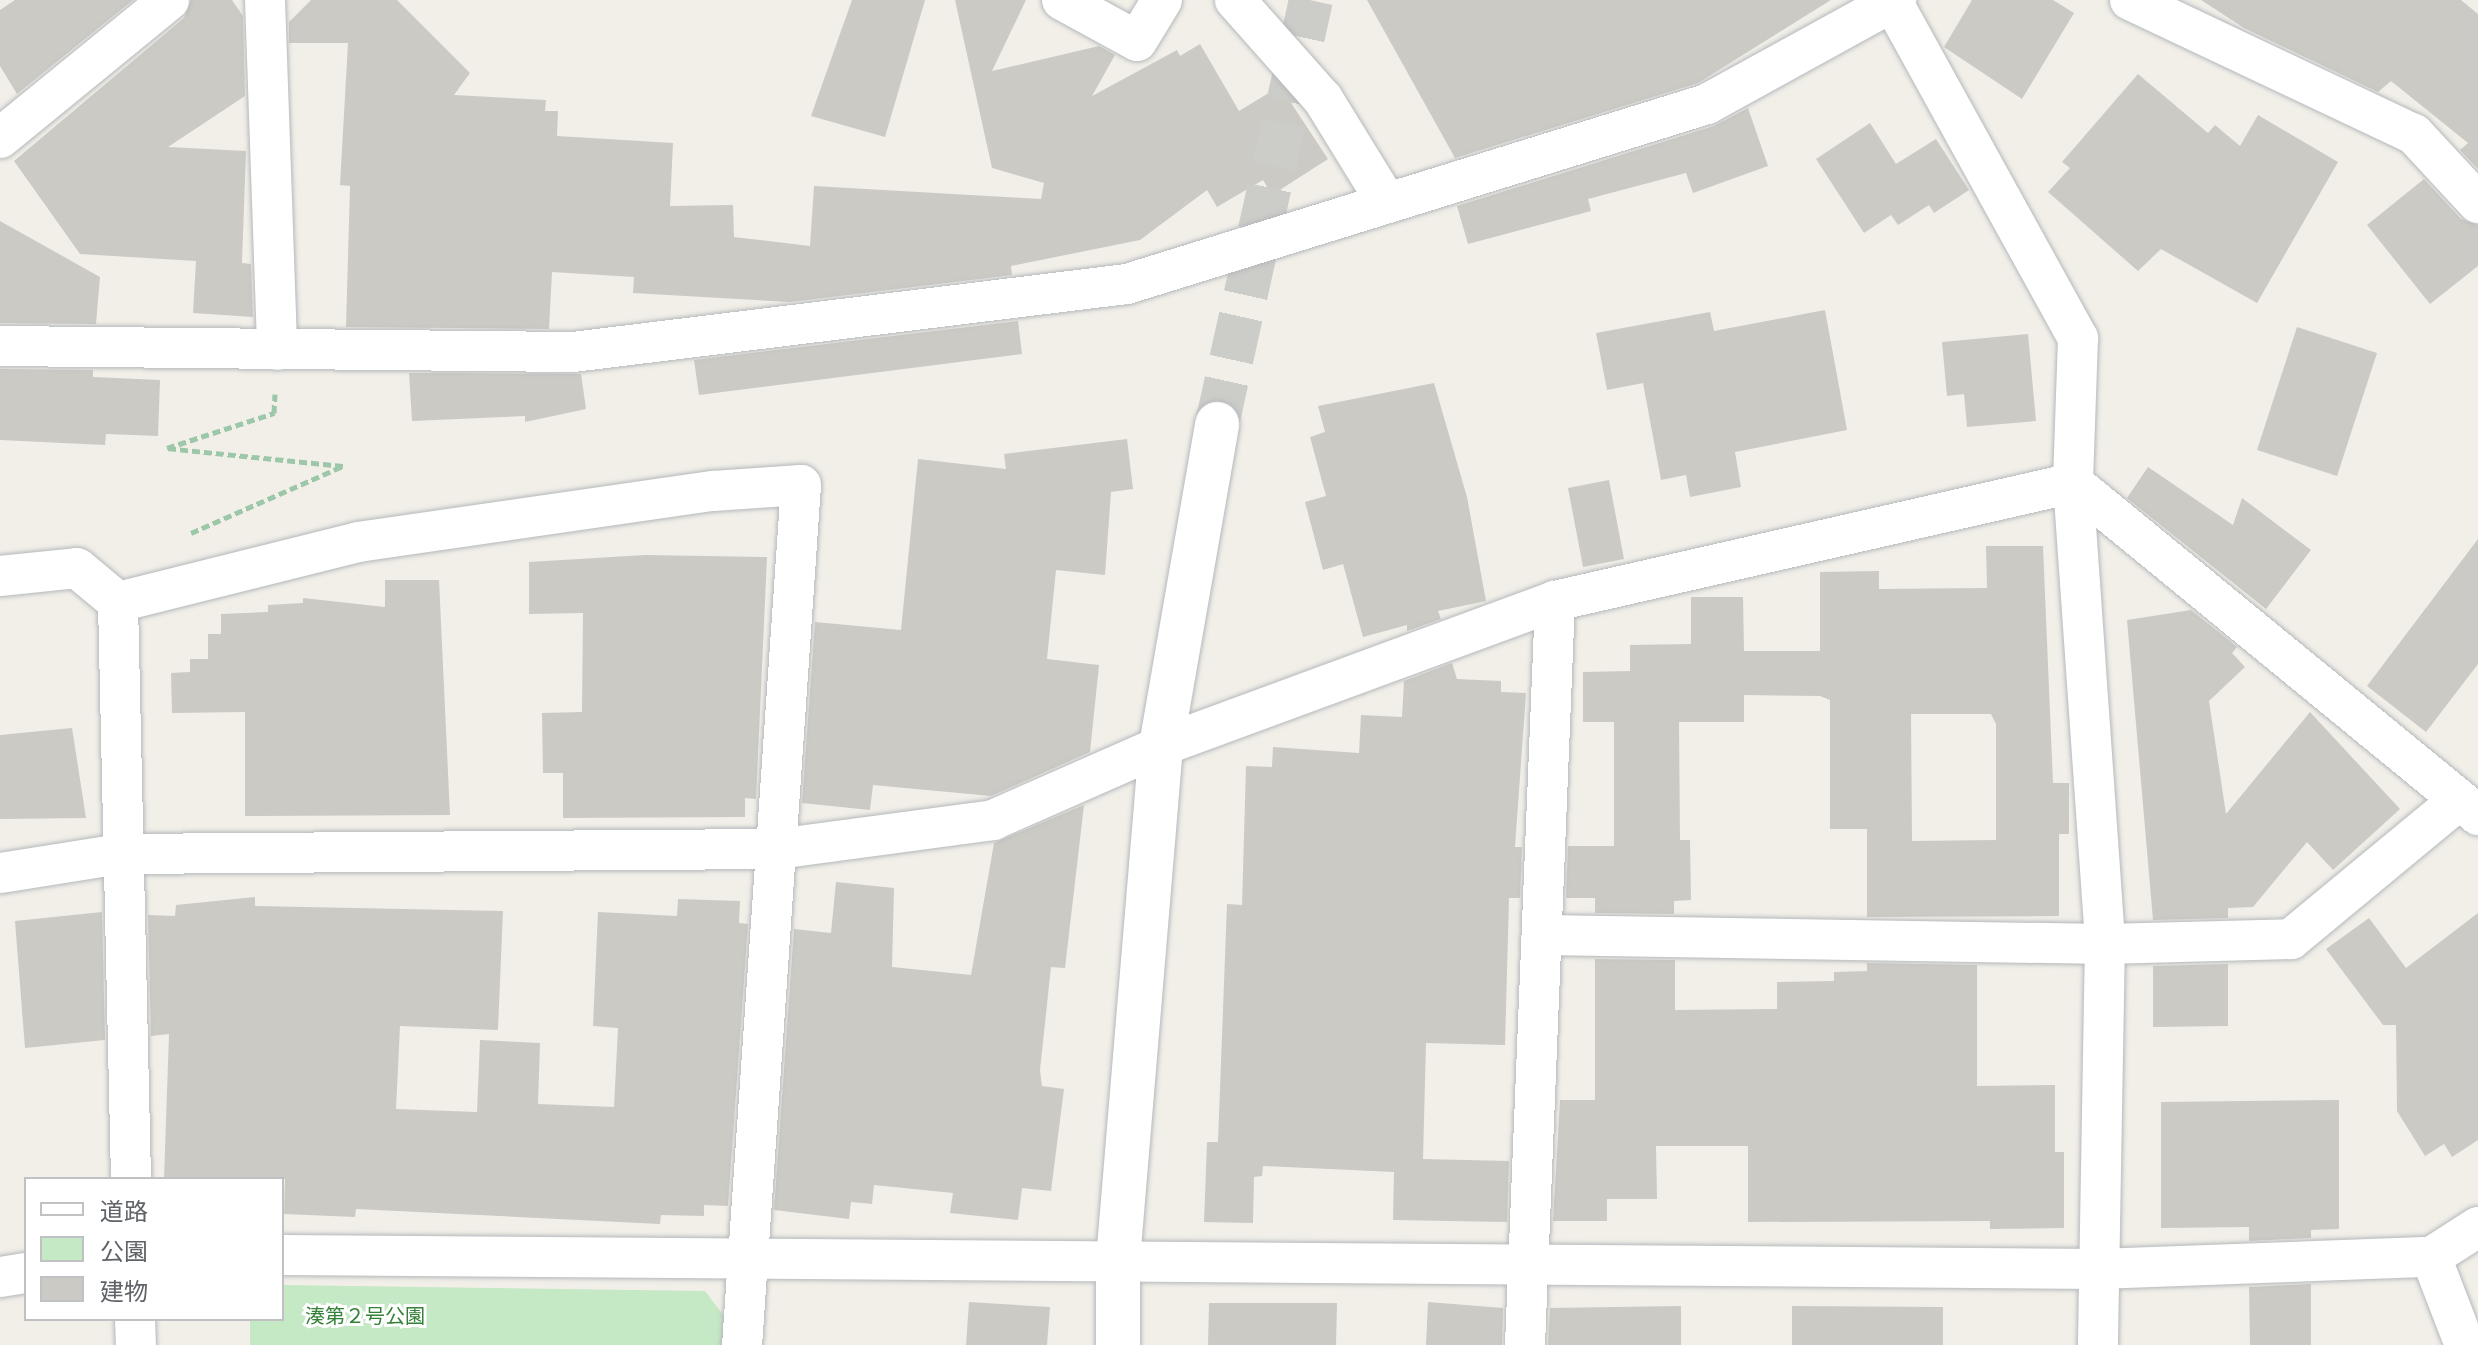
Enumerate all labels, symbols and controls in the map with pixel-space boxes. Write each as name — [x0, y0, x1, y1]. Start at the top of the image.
legend — [24, 1177, 284, 1321]
text: 道路 — [100, 1198, 148, 1226]
text: 公園 — [100, 1238, 148, 1266]
text: 建物 — [100, 1278, 148, 1306]
park label: 湊第２号公園 — [305, 1304, 425, 1328]

